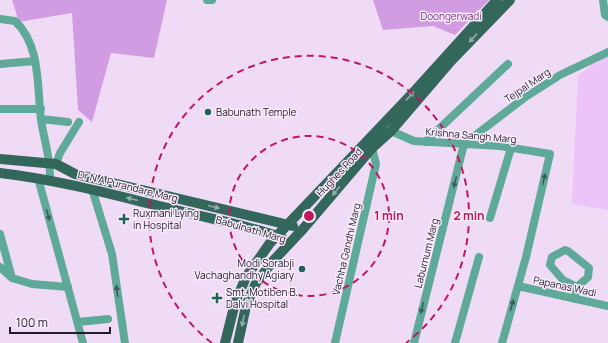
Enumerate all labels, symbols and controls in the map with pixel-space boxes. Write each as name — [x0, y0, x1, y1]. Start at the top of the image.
park label: Doongerwadi — [420, 9, 482, 23]
one-way arrow — [469, 33, 478, 42]
street label: Tejpal Marg — [501, 64, 553, 106]
one-way arrow — [405, 91, 414, 101]
place label: Babunath Temple — [216, 105, 297, 119]
marker: Babunath Temple — [203, 107, 213, 117]
street label: Krishna Sangh Marg — [425, 124, 517, 146]
street label: Hughes Road — [313, 145, 365, 199]
street label: Dr N A Purandare Marg — [77, 167, 179, 205]
one-way arrow — [542, 173, 548, 186]
one-way arrow — [451, 176, 457, 188]
one-way arrow — [331, 185, 340, 196]
one-way arrow — [126, 196, 138, 202]
street label: Vachha Gandhi Marg — [329, 201, 363, 296]
one-way arrow — [208, 205, 221, 211]
place label: Ruxmani Lying in Hospital — [133, 206, 199, 232]
text: 1 min — [374, 207, 404, 224]
text: 2 min — [453, 207, 485, 224]
centre of rings — [302, 209, 316, 223]
one-way arrow — [45, 210, 51, 222]
street label: Babulnath Marg — [214, 212, 288, 246]
marker: Ruxmani Lying in Hospital — [118, 213, 130, 225]
street label: Laburnum Marg — [411, 216, 441, 290]
place label: Modi Sorabji Vachaghandhy Agiary — [194, 256, 295, 282]
marker: Modi Sorabji Vachaghandhy Agiary — [297, 264, 307, 274]
street label: Papanas Wadi — [532, 272, 598, 300]
one-way arrow — [114, 285, 120, 297]
place label: Smt. Motiben B. Dalvi Hospital — [226, 285, 298, 311]
marker: Smt. Motiben B. Dalvi Hospital — [211, 292, 223, 304]
one-way arrow — [509, 299, 515, 311]
one-way arrow — [419, 302, 425, 314]
scale bar — [10, 309, 110, 335]
text: 100 m — [16, 314, 48, 331]
one-way arrow — [240, 315, 246, 327]

